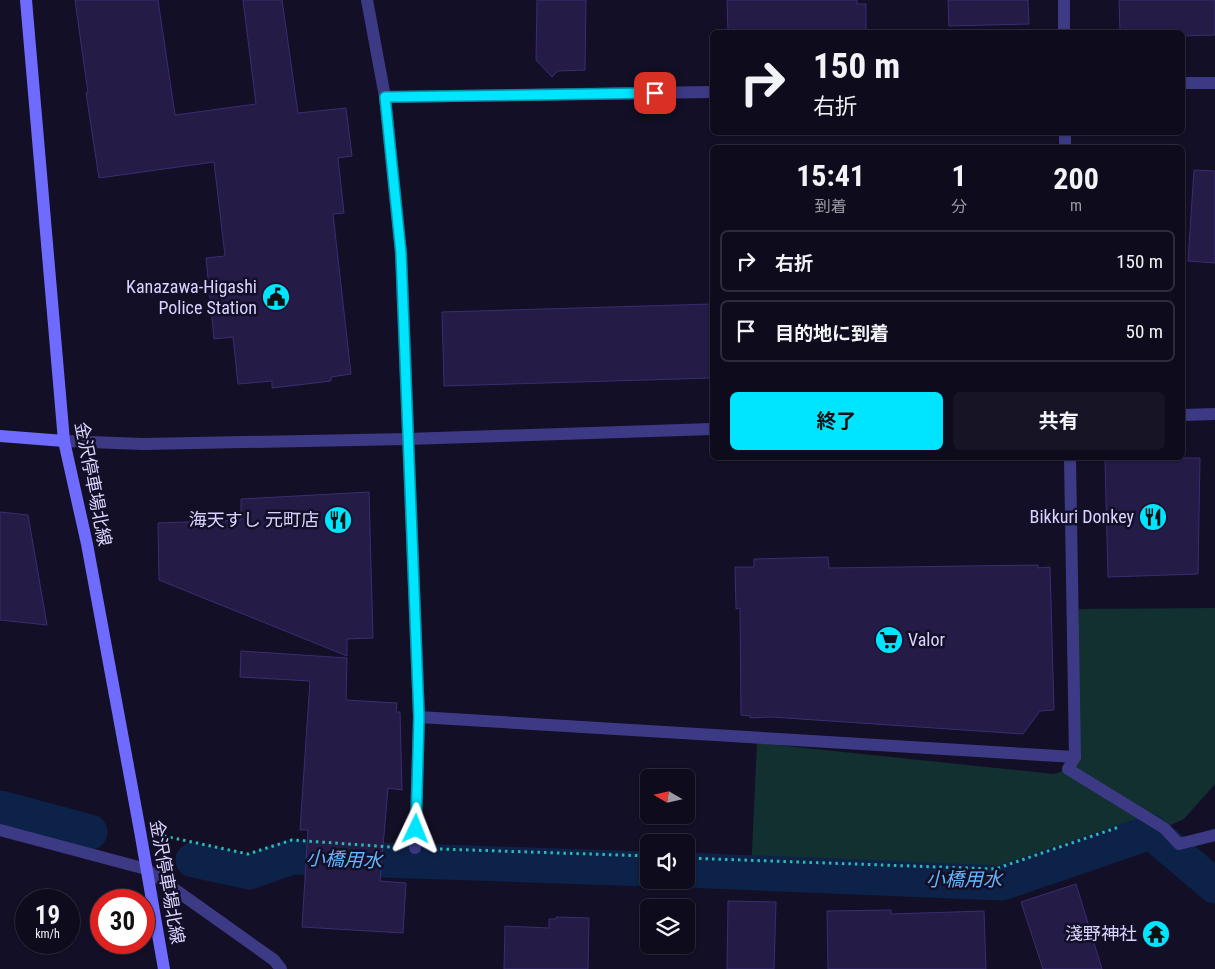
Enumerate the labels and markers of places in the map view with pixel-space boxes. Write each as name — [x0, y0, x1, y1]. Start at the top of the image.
pin — [634, 72, 676, 114]
place label: Kanazawa-Higashi Police Station — [126, 276, 257, 318]
public building icon: Kanazawa-Higashi Police Station — [261, 282, 291, 312]
restaurant icon: Bikkuri Donkey — [1138, 502, 1168, 532]
restaurant icon: 海天すし 元町店 — [323, 505, 353, 535]
place label: Bikkuri Donkey — [1030, 506, 1134, 527]
place label: 海天すし 元町店 — [189, 509, 319, 530]
supermarket icon: Valor — [874, 625, 904, 655]
place label: Valor — [908, 629, 945, 650]
temple icon: 淺野神社 — [1141, 919, 1171, 949]
place label: 淺野神社 — [1065, 923, 1137, 944]

